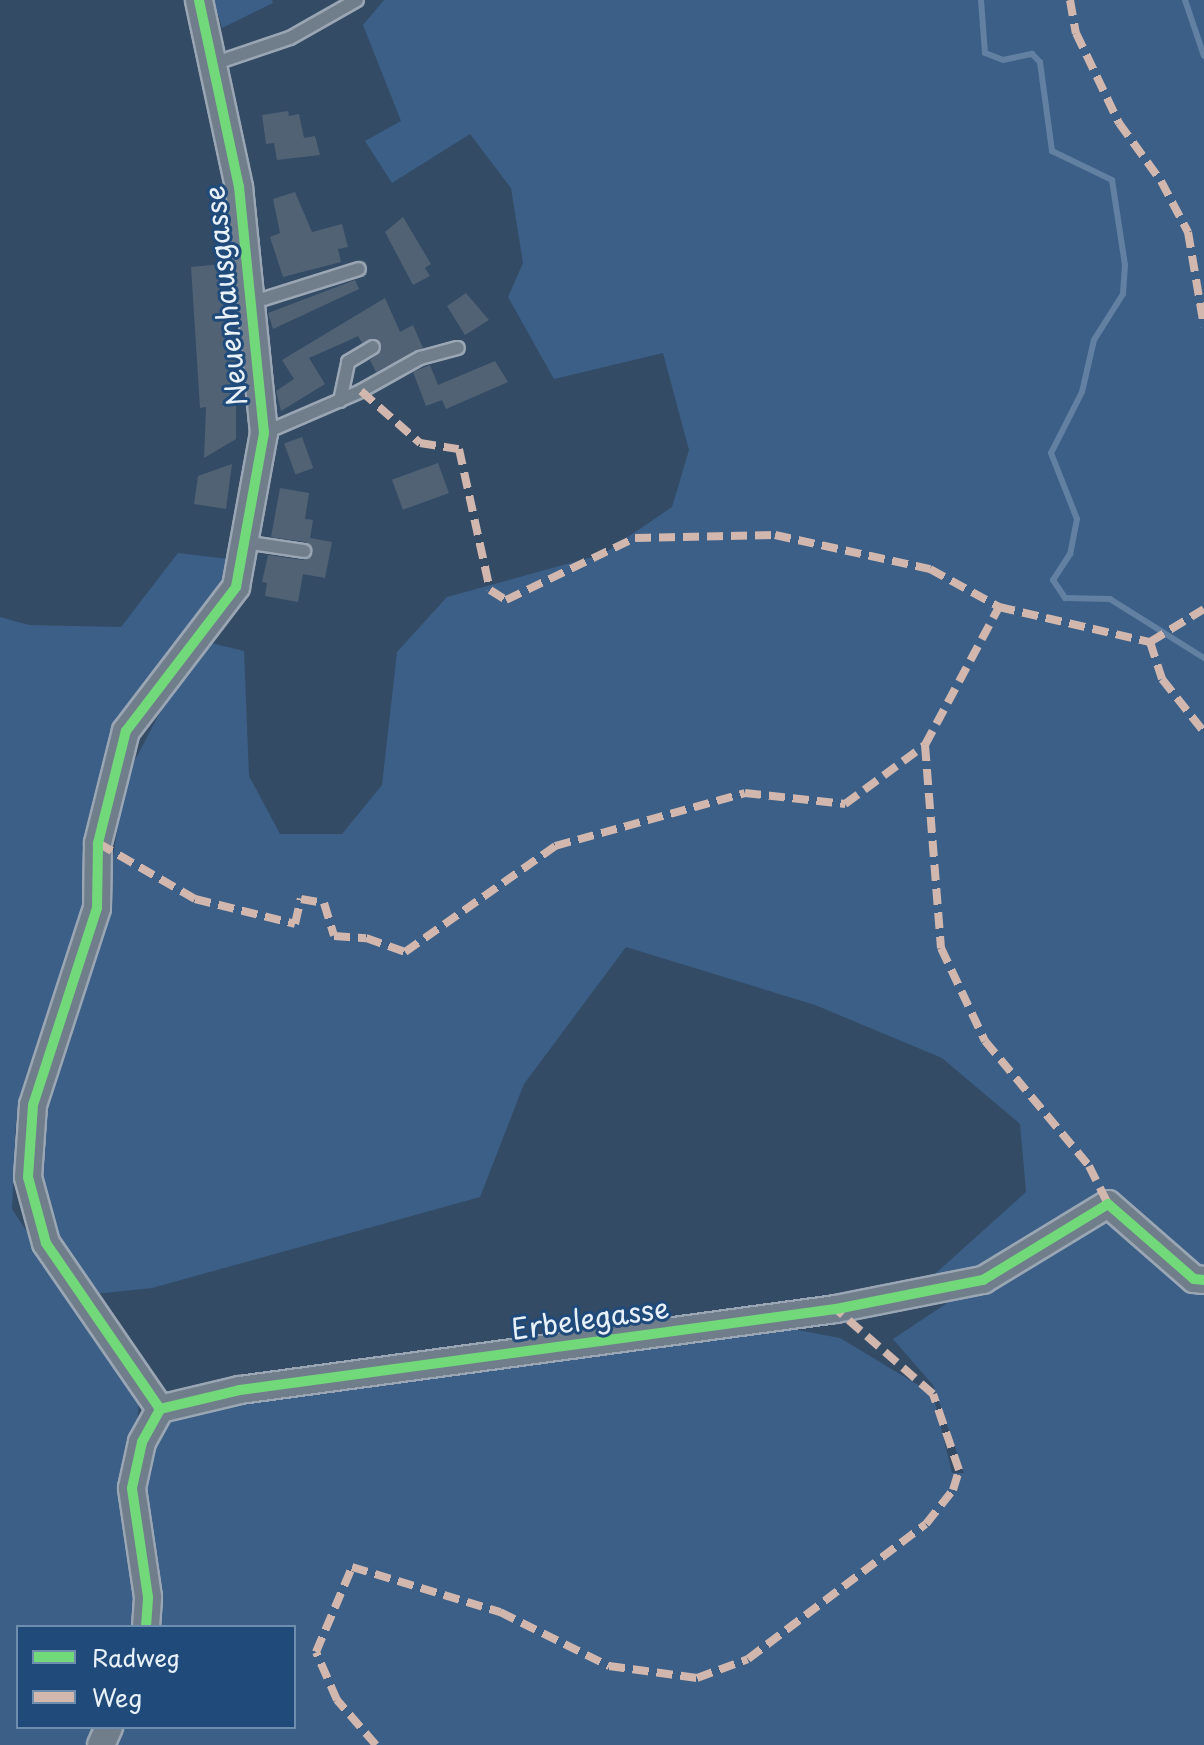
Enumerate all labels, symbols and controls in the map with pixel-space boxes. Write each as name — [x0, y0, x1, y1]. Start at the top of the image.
street label: Neuenhausgasse — [197, 184, 253, 408]
street label: Erbelegasse — [509, 1290, 671, 1346]
legend — [16, 1625, 296, 1729]
text: Radweg — [92, 1639, 180, 1675]
text: Weg — [92, 1679, 142, 1715]

